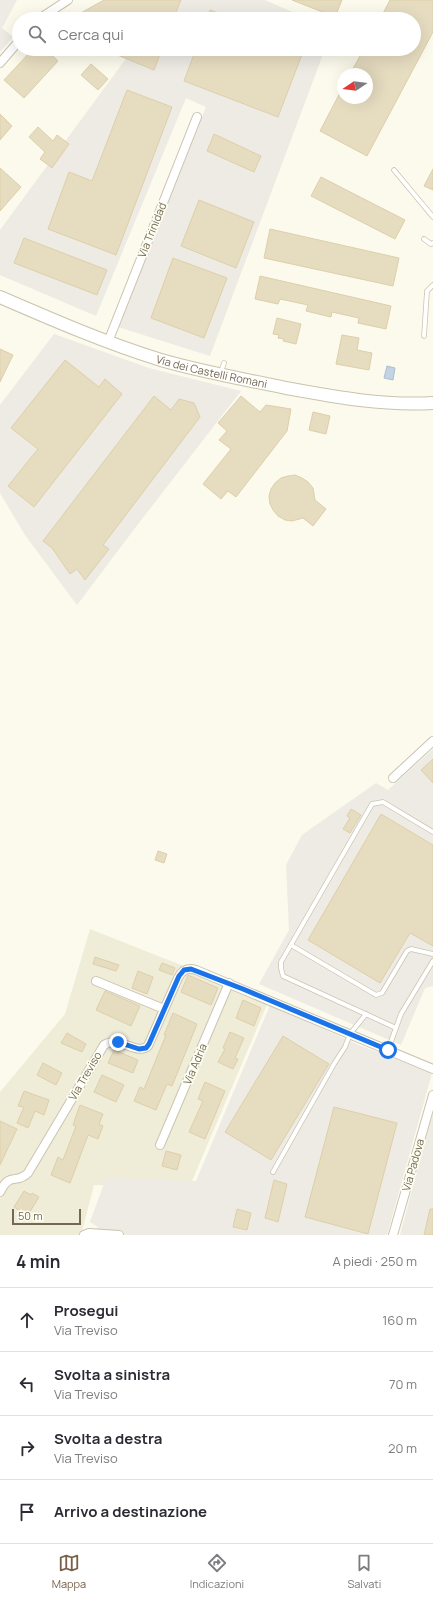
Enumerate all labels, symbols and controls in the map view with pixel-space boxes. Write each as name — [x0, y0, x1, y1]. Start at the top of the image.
search box — [12, 12, 421, 56]
icon: search — [26, 23, 48, 45]
text: Cerca qui — [58, 24, 124, 45]
north arrow — [337, 68, 373, 104]
street label: Via Trinidad — [134, 200, 169, 260]
street label: Via dei Castelli Romani — [154, 351, 269, 391]
route end — [109, 1033, 127, 1051]
street label: Via Adria — [179, 1041, 210, 1087]
route start — [379, 1041, 397, 1059]
street label: Via Treviso — [65, 1048, 105, 1103]
street label: Via Padova — [398, 1137, 427, 1193]
scale bar — [12, 1207, 81, 1226]
text: 50 m — [18, 1208, 43, 1223]
text: 4 min — [16, 1250, 60, 1273]
text: A piedi · 250 m — [332, 1252, 417, 1270]
text: Prosegui — [54, 1300, 118, 1321]
icon: ahead — [16, 1309, 38, 1331]
text: 160 m — [382, 1311, 417, 1329]
text: Via Treviso — [54, 1321, 118, 1339]
text: Svolta a sinistra — [54, 1364, 170, 1385]
icon: left — [16, 1373, 38, 1395]
text: 70 m — [389, 1375, 417, 1393]
text: Via Treviso — [54, 1385, 118, 1403]
text: Svolta a destra — [54, 1428, 162, 1449]
icon: right — [16, 1437, 38, 1459]
text: 20 m — [388, 1439, 417, 1457]
text: Via Treviso — [54, 1449, 118, 1467]
icon: arrive — [16, 1501, 38, 1523]
text: Arrivo a destinazione — [54, 1501, 207, 1522]
tab: Mappa — [52, 1552, 86, 1591]
tab: Indicazioni — [190, 1552, 244, 1591]
tab: Salvati — [347, 1552, 381, 1591]

